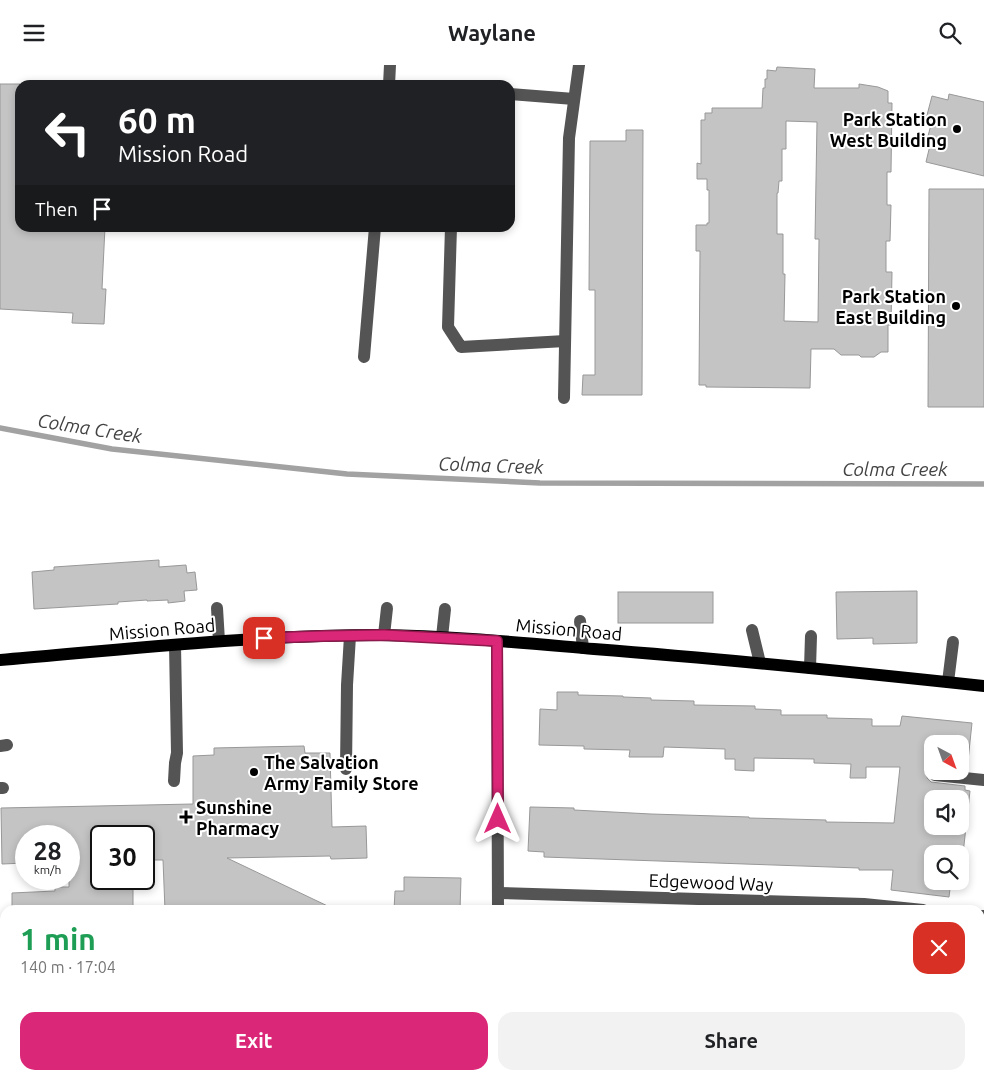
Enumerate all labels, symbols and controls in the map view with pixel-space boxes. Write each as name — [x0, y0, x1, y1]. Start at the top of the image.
icon: menu — [20, 19, 48, 47]
icon: search — [936, 19, 964, 47]
text: Waylane — [448, 20, 536, 45]
icon: left — [35, 100, 100, 165]
text: 60 m — [118, 100, 196, 140]
place label: Park Station West Building — [830, 109, 947, 150]
marker: Park Station West Building — [951, 123, 963, 135]
text: Mission Road — [118, 141, 248, 166]
icon: arrive — [88, 195, 116, 223]
text: Then — [35, 198, 78, 220]
place label: Park Station East Building — [835, 286, 946, 327]
marker: Park Station East Building — [950, 300, 962, 312]
water label: Colma Creek — [36, 409, 144, 447]
water label: Colma Creek — [438, 452, 544, 478]
water label: Colma Creek — [842, 458, 948, 480]
street label: Mission Road — [108, 614, 216, 644]
street label: Mission Road — [515, 614, 623, 644]
pin — [243, 617, 285, 659]
icon: arrive — [250, 624, 278, 652]
north arrow — [924, 735, 969, 780]
map controls — [924, 735, 969, 890]
place label: The Salvation Army Family Store — [264, 752, 419, 793]
marker: The Salvation Army Family Store — [248, 766, 260, 778]
button: sound — [924, 790, 969, 835]
position arrow — [471, 792, 523, 844]
place label: Sunshine Pharmacy — [196, 797, 279, 838]
marker: Sunshine Pharmacy — [180, 811, 192, 823]
speed limit sign: 30 — [90, 825, 155, 890]
text: 28 — [33, 837, 62, 865]
button: search — [924, 845, 969, 890]
text: km/h — [34, 863, 61, 876]
street label: Edgewood Way — [648, 870, 774, 894]
text: 1 min — [20, 922, 96, 956]
button: close — [913, 922, 965, 974]
text: 140 m · 17:04 — [20, 958, 116, 976]
button: Exit — [20, 1012, 488, 1070]
button: Share — [498, 1012, 965, 1070]

